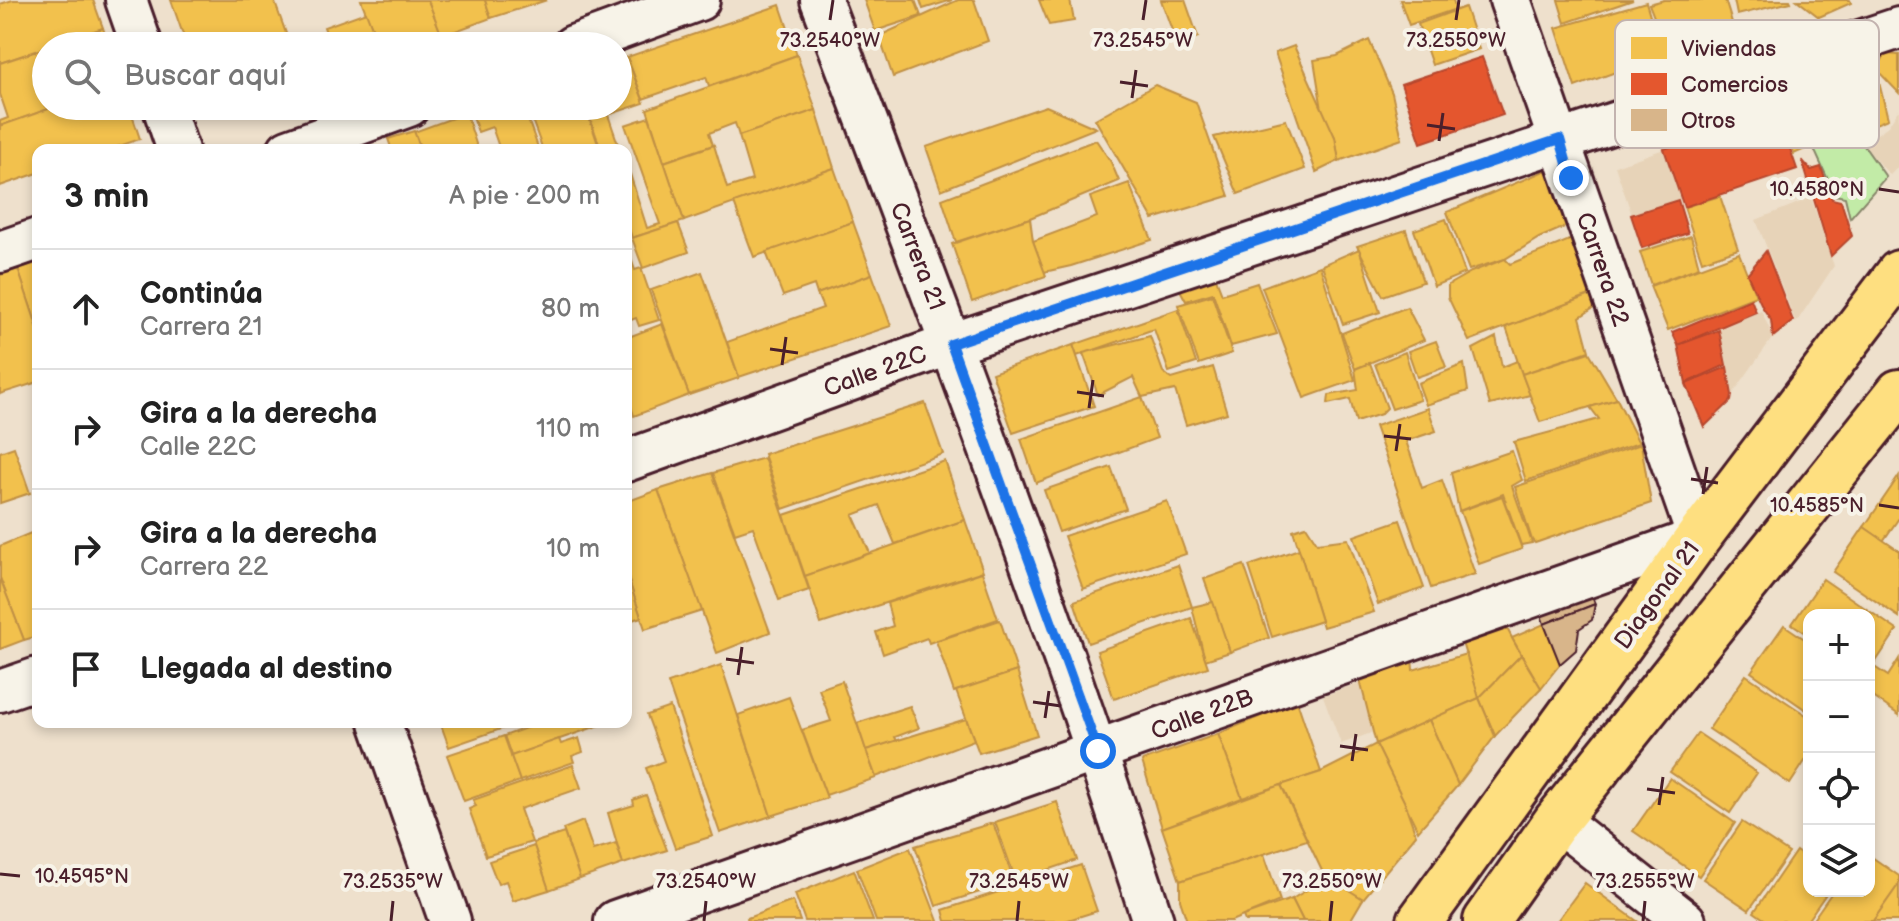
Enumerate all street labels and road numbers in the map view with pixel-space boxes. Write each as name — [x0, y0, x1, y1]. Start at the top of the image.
street label: Carrera 21 — [884, 198, 951, 314]
street label: Carrera 22 — [1570, 209, 1635, 330]
street label: Calle 22C — [820, 339, 931, 403]
street label: Diagonal 21 — [1609, 536, 1706, 655]
street label: Calle 22B — [1147, 683, 1257, 746]

